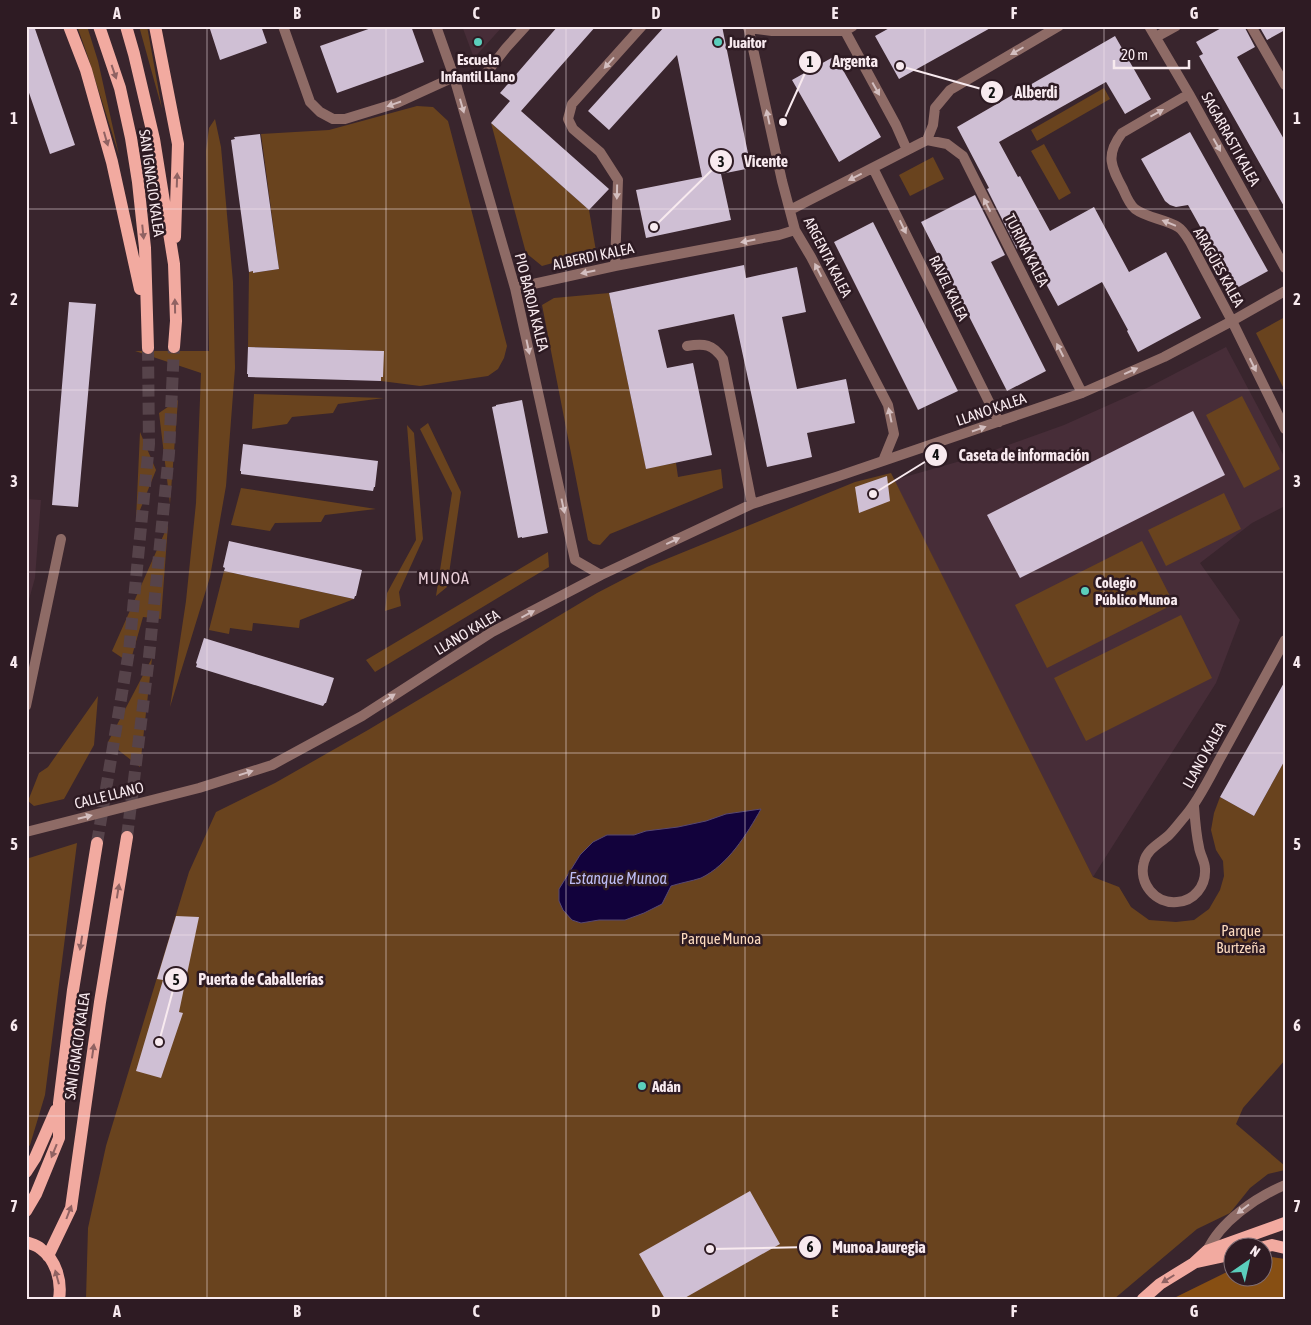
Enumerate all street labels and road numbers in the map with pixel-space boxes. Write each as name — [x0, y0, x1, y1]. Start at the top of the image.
street label: SAGARRASTI KALEA — [1198, 89, 1264, 189]
street label: SAN IGNACIO KALEA — [136, 128, 168, 238]
street label: TURINA KALEA — [1001, 211, 1053, 290]
street label: ARGENTA KALEA — [801, 214, 856, 300]
street label: ARAGÜES KALEA — [1190, 224, 1248, 310]
street label: ALBERDI KALEA — [551, 239, 636, 273]
street label: PIO BAROJA KALEA — [512, 251, 553, 353]
street label: RAVEL KALEA — [926, 253, 972, 324]
street label: LLANO KALEA — [954, 389, 1029, 429]
street label: LLANO KALEA — [431, 606, 503, 658]
street label: LLANO KALEA — [1179, 718, 1229, 791]
street label: CALLE LLANO — [73, 778, 146, 812]
street label: SAN IGNACIO KALEA — [61, 991, 93, 1101]

